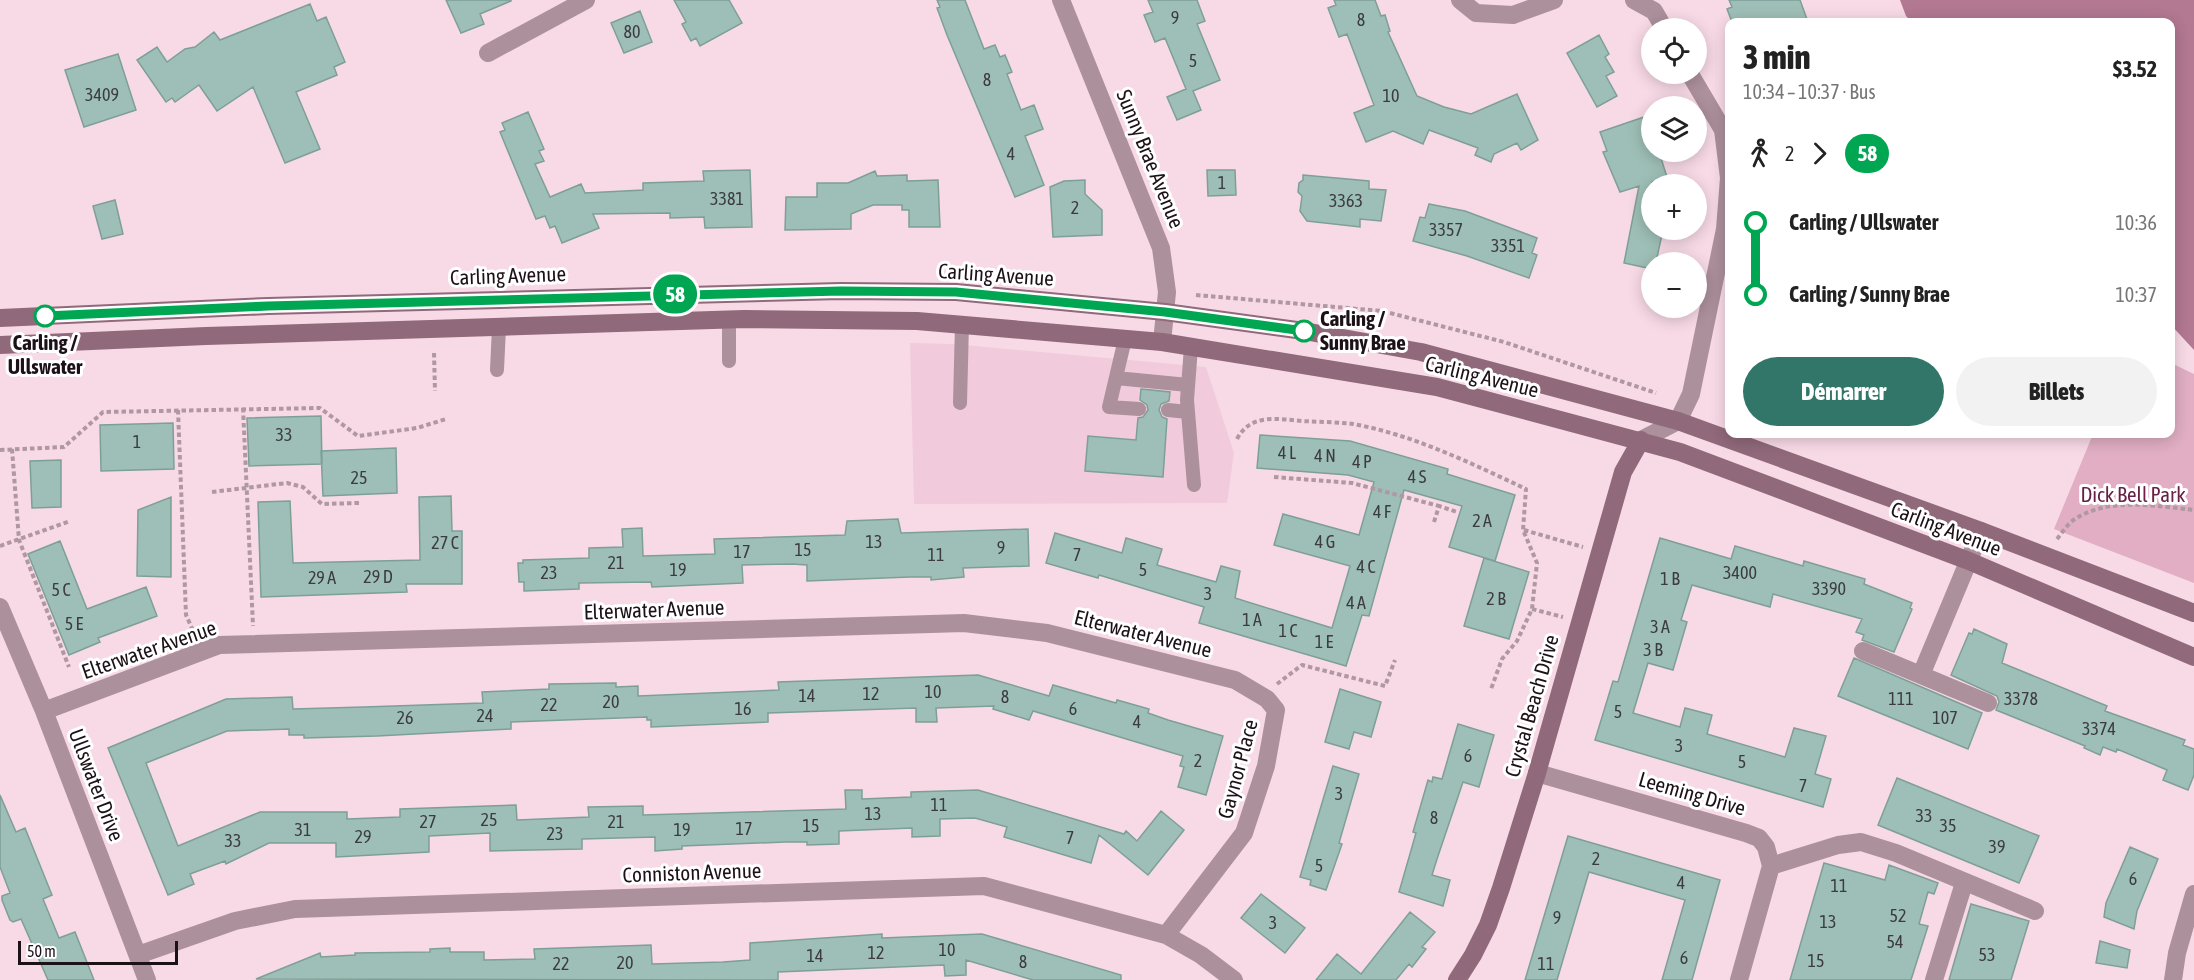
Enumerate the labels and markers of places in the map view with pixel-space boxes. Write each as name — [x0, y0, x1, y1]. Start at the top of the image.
marker: Carling / Ullswater — [34, 305, 56, 327]
place label: Carling / Sunny Brae — [1320, 306, 1406, 354]
marker: Carling / Sunny Brae — [1293, 320, 1315, 342]
place label: Carling / Ullswater — [8, 330, 83, 378]

